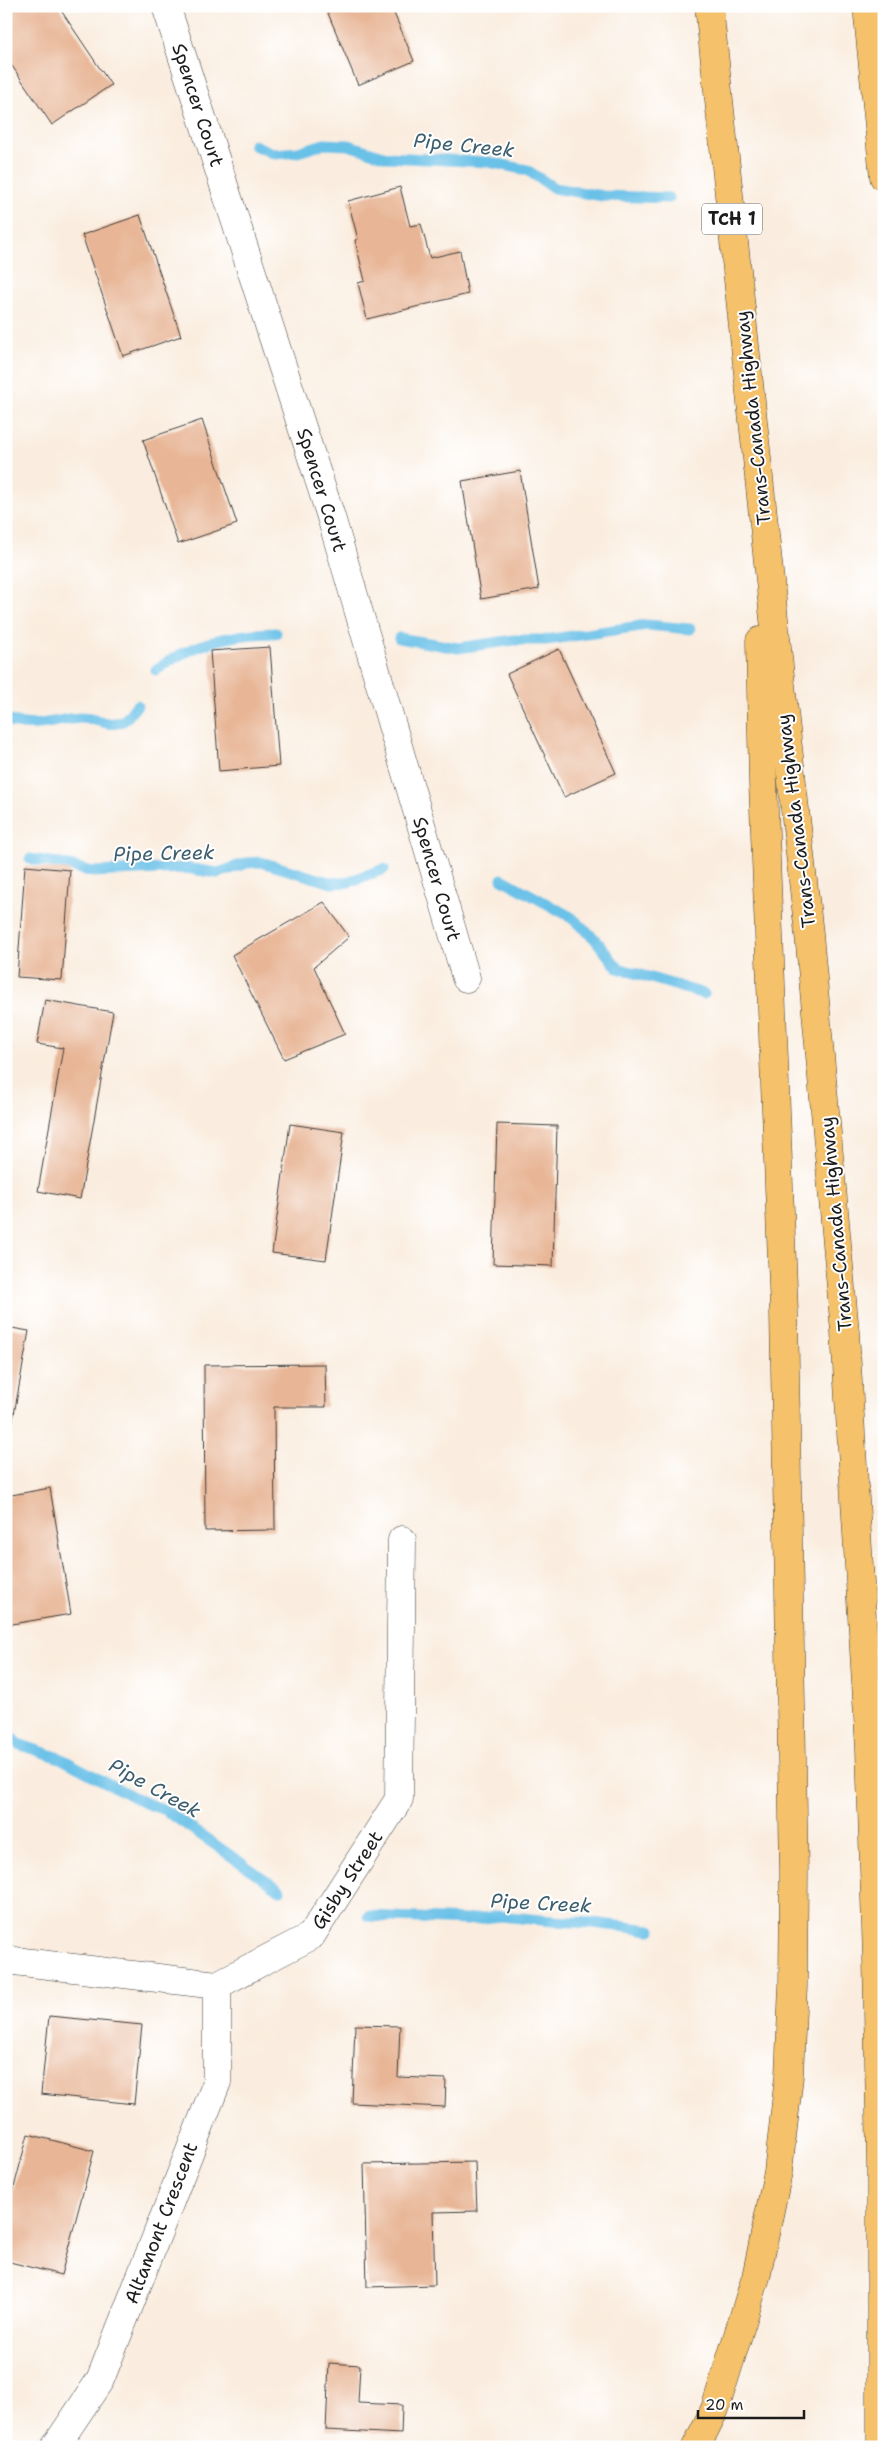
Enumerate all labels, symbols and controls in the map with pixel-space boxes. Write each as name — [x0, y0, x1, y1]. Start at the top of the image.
street label: Spencer Court — [166, 40, 230, 170]
water label: Pipe Creek — [412, 127, 516, 163]
road number: TCH 1 — [702, 203, 762, 234]
street label: Trans-Canada Highway — [729, 310, 777, 526]
street label: Spencer Court — [291, 425, 353, 555]
street label: Trans-Canada Highway — [770, 713, 822, 929]
street label: Spencer Court — [407, 814, 467, 944]
water label: Pipe Creek — [113, 839, 215, 867]
street label: Trans-Canada Highway — [814, 1116, 858, 1332]
water label: Pipe Creek — [104, 1752, 206, 1824]
street label: Gisby Street — [306, 1826, 388, 1934]
water label: Pipe Creek — [490, 1887, 593, 1919]
street label: Altamont Crescent — [119, 2139, 203, 2307]
scale bar — [698, 2388, 804, 2420]
text: 20 m — [705, 2395, 744, 2415]

